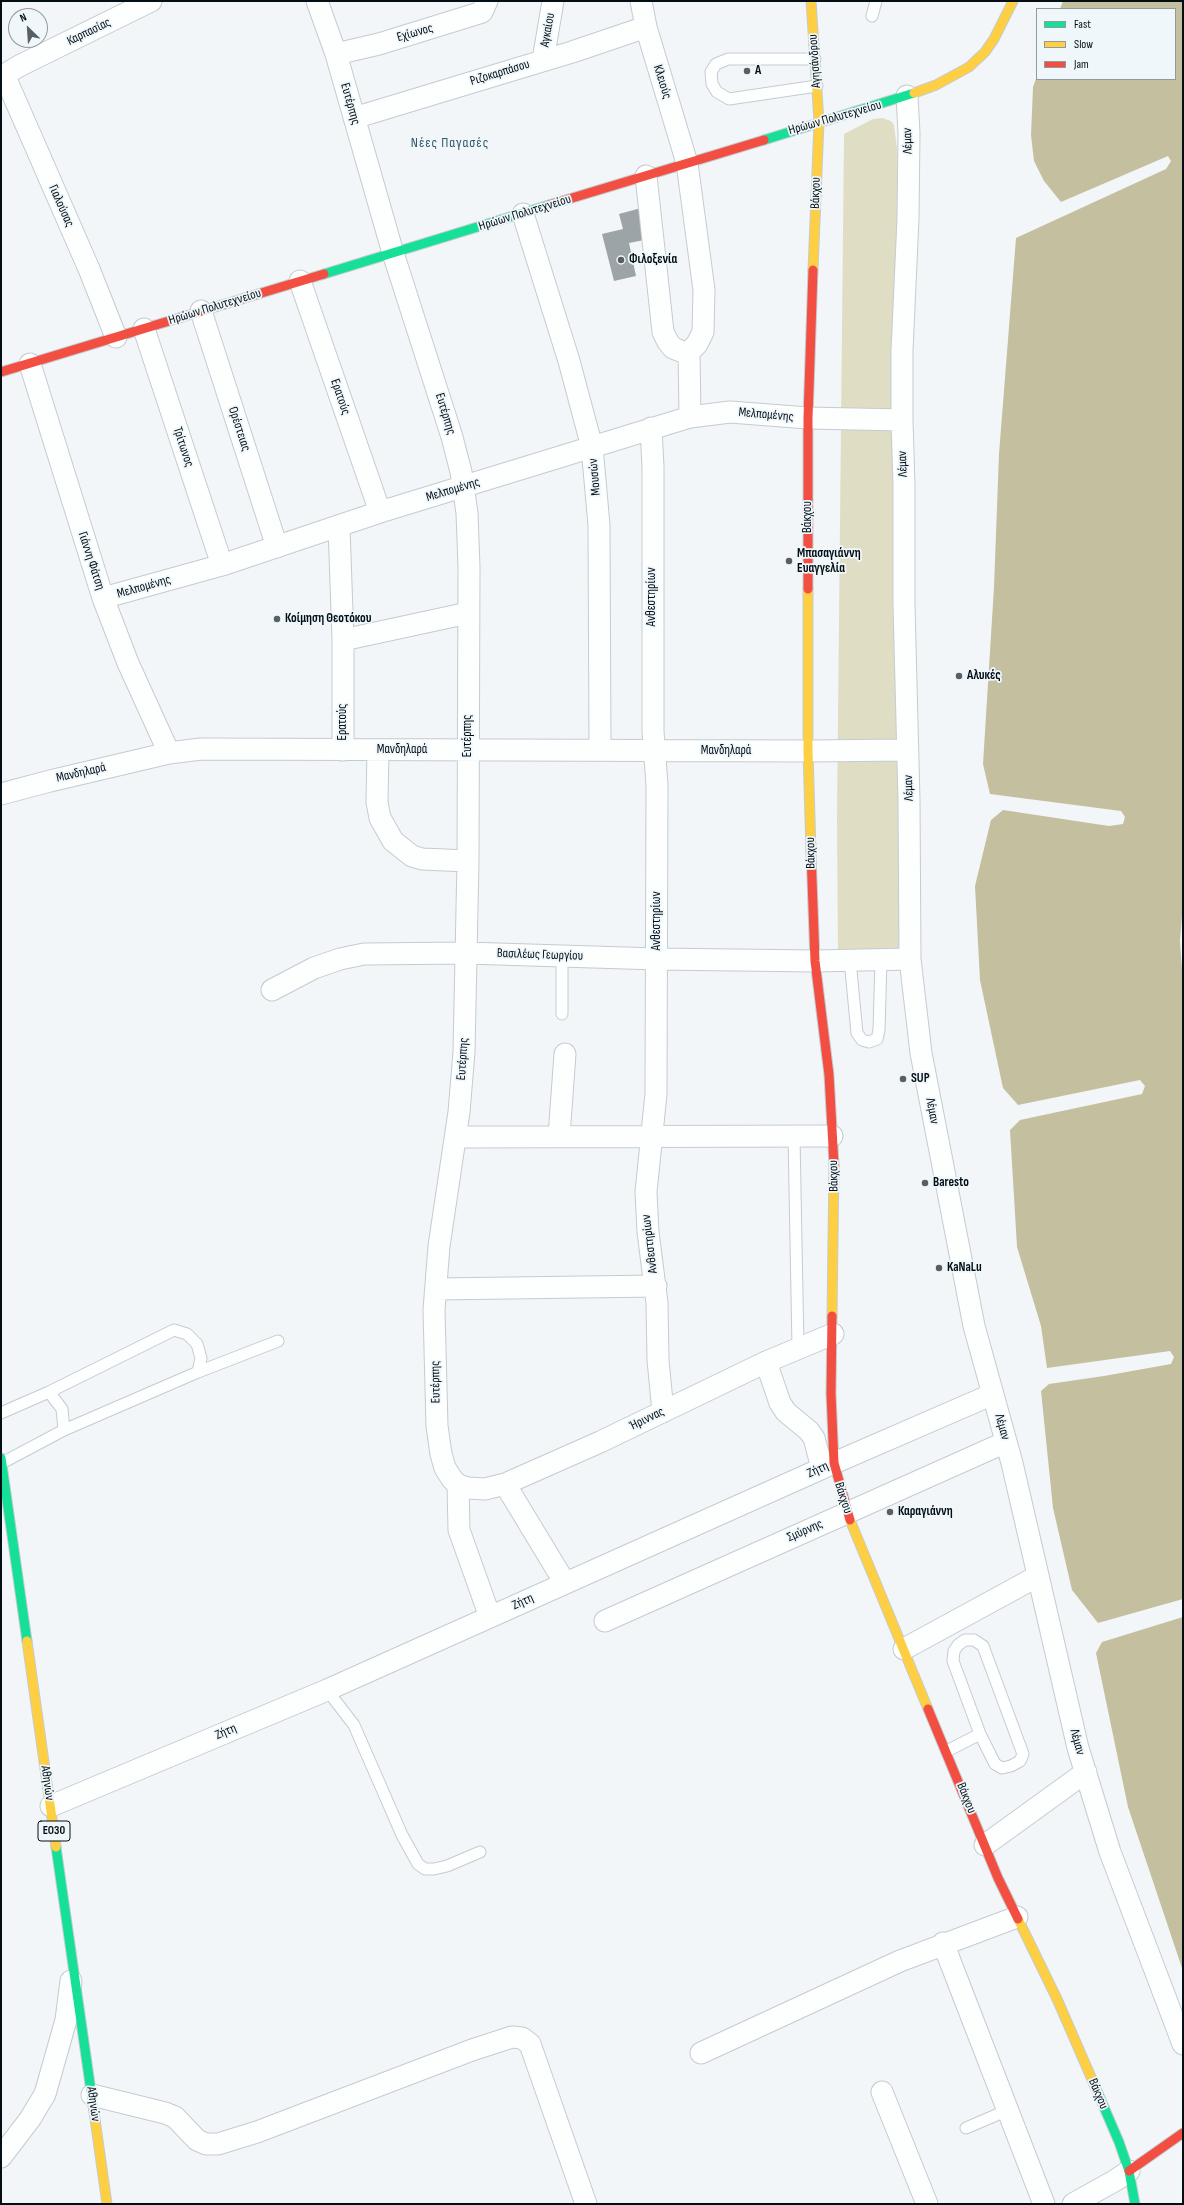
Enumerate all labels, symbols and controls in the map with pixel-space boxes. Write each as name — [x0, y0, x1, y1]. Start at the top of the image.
north arrow — [8, 8, 48, 48]
legend — [1036, 8, 1176, 80]
text: N — [18, 10, 29, 25]
street label: Αγκαίου — [537, 12, 559, 48]
street label: Καρπασίας — [65, 15, 113, 49]
text: Fast — [1074, 17, 1091, 32]
street label: Εχίωνος — [395, 20, 435, 46]
street label: Αγησάνδρου — [805, 34, 825, 88]
text: Slow — [1074, 37, 1093, 52]
street label: Ριζοκαρπάσου — [468, 57, 532, 89]
text: Jam — [1074, 57, 1089, 72]
street label: Κλειούς — [649, 63, 675, 101]
place label: Α — [755, 63, 761, 79]
marker: Α — [742, 66, 752, 76]
street label: Ευτέρπης — [337, 81, 363, 127]
street label: Ηρώων Πολυτεχνείου — [787, 97, 883, 139]
street label: Λέμαν — [900, 128, 916, 154]
district label: Νέες Παγασές — [411, 135, 489, 151]
street label: Βάκχου — [808, 177, 824, 209]
street label: Γιαλούσας — [45, 182, 77, 230]
street label: Ηρώων Πολυτεχνείου — [477, 192, 573, 234]
place label: Φιλοξενία — [629, 252, 677, 268]
marker: Φιλοξενία — [616, 255, 626, 265]
street label: Ηρώων Πολυτεχνείου — [167, 286, 263, 328]
street label: Ερατούς — [327, 377, 353, 417]
street label: Ευτέρπης — [431, 391, 459, 437]
street label: Ορέστειας — [225, 405, 253, 453]
street label: Μελπομένης — [738, 405, 794, 425]
street label: Τρίτωνος — [169, 425, 197, 469]
street label: Λέμαν — [895, 451, 911, 477]
street label: Μουσών — [586, 458, 604, 496]
street label: Μελπομένης — [424, 474, 482, 506]
street label: Βάκχου — [800, 501, 816, 533]
street label: Γιάννη Φάτση — [74, 530, 108, 592]
place label: Μπασαγιάννη Ευαγγελία — [797, 546, 861, 577]
marker: Μπασαγιάννη Ευαγγελία — [784, 556, 794, 566]
street label: Ανθεστηρίων — [644, 567, 660, 627]
street label: Μελπομένης — [115, 572, 173, 602]
place label: Κοίμηση Θεοτόκου — [285, 611, 372, 627]
marker: Κοίμηση Θεοτόκου — [272, 614, 282, 624]
place label: Αλυκές — [967, 668, 1001, 684]
marker: Αλυκές — [954, 671, 964, 681]
street label: Ερατούς — [335, 704, 351, 740]
street label: Ευτέρπης — [460, 715, 476, 757]
street label: Μανδηλαρά — [377, 742, 427, 758]
street label: Μανδηλαρά — [701, 743, 751, 759]
street label: Μανδηλαρά — [55, 760, 107, 786]
street label: Λέμαν — [901, 775, 917, 801]
street label: Βάκχου — [803, 837, 819, 869]
street label: Ανθεστηρίων — [649, 891, 665, 951]
street label: Βασιλέως Γεωργίου — [497, 946, 583, 964]
street label: Ευτέρπης — [454, 1037, 472, 1081]
place label: SUP — [911, 1071, 930, 1087]
marker: SUP — [898, 1074, 908, 1084]
street label: Λέμαν — [922, 1097, 942, 1125]
street label: Βάκχου — [826, 1160, 842, 1192]
place label: Baresto — [933, 1175, 969, 1191]
marker: Baresto — [920, 1178, 930, 1188]
street label: Ανθεστηρίων — [639, 1214, 661, 1274]
place label: KaNaLu — [947, 1260, 982, 1276]
marker: KaNaLu — [934, 1263, 944, 1273]
street label: Ευτέρπης — [428, 1361, 444, 1403]
street label: Ήριννας — [627, 1404, 667, 1434]
street label: Λέμαν — [991, 1412, 1013, 1442]
street label: Ζήτη — [805, 1458, 831, 1482]
street label: Βάκχου — [831, 1480, 855, 1516]
place label: Καραγιάννη — [898, 1504, 953, 1520]
marker: Καραγιάννη — [885, 1507, 895, 1517]
street label: Σμύρνης — [785, 1516, 825, 1546]
street label: Ζήτη — [510, 1590, 536, 1614]
street label: Ζήτη — [213, 1721, 239, 1743]
street label: Λέμαν — [1066, 1727, 1088, 1757]
street label: Αθηνών — [37, 1765, 57, 1801]
street label: Βάκχου — [953, 1780, 979, 1816]
road number: ΕΟ30 — [38, 1821, 70, 1841]
street label: Βάκχου — [1085, 2076, 1111, 2112]
street label: Αθηνών — [83, 2086, 103, 2122]

